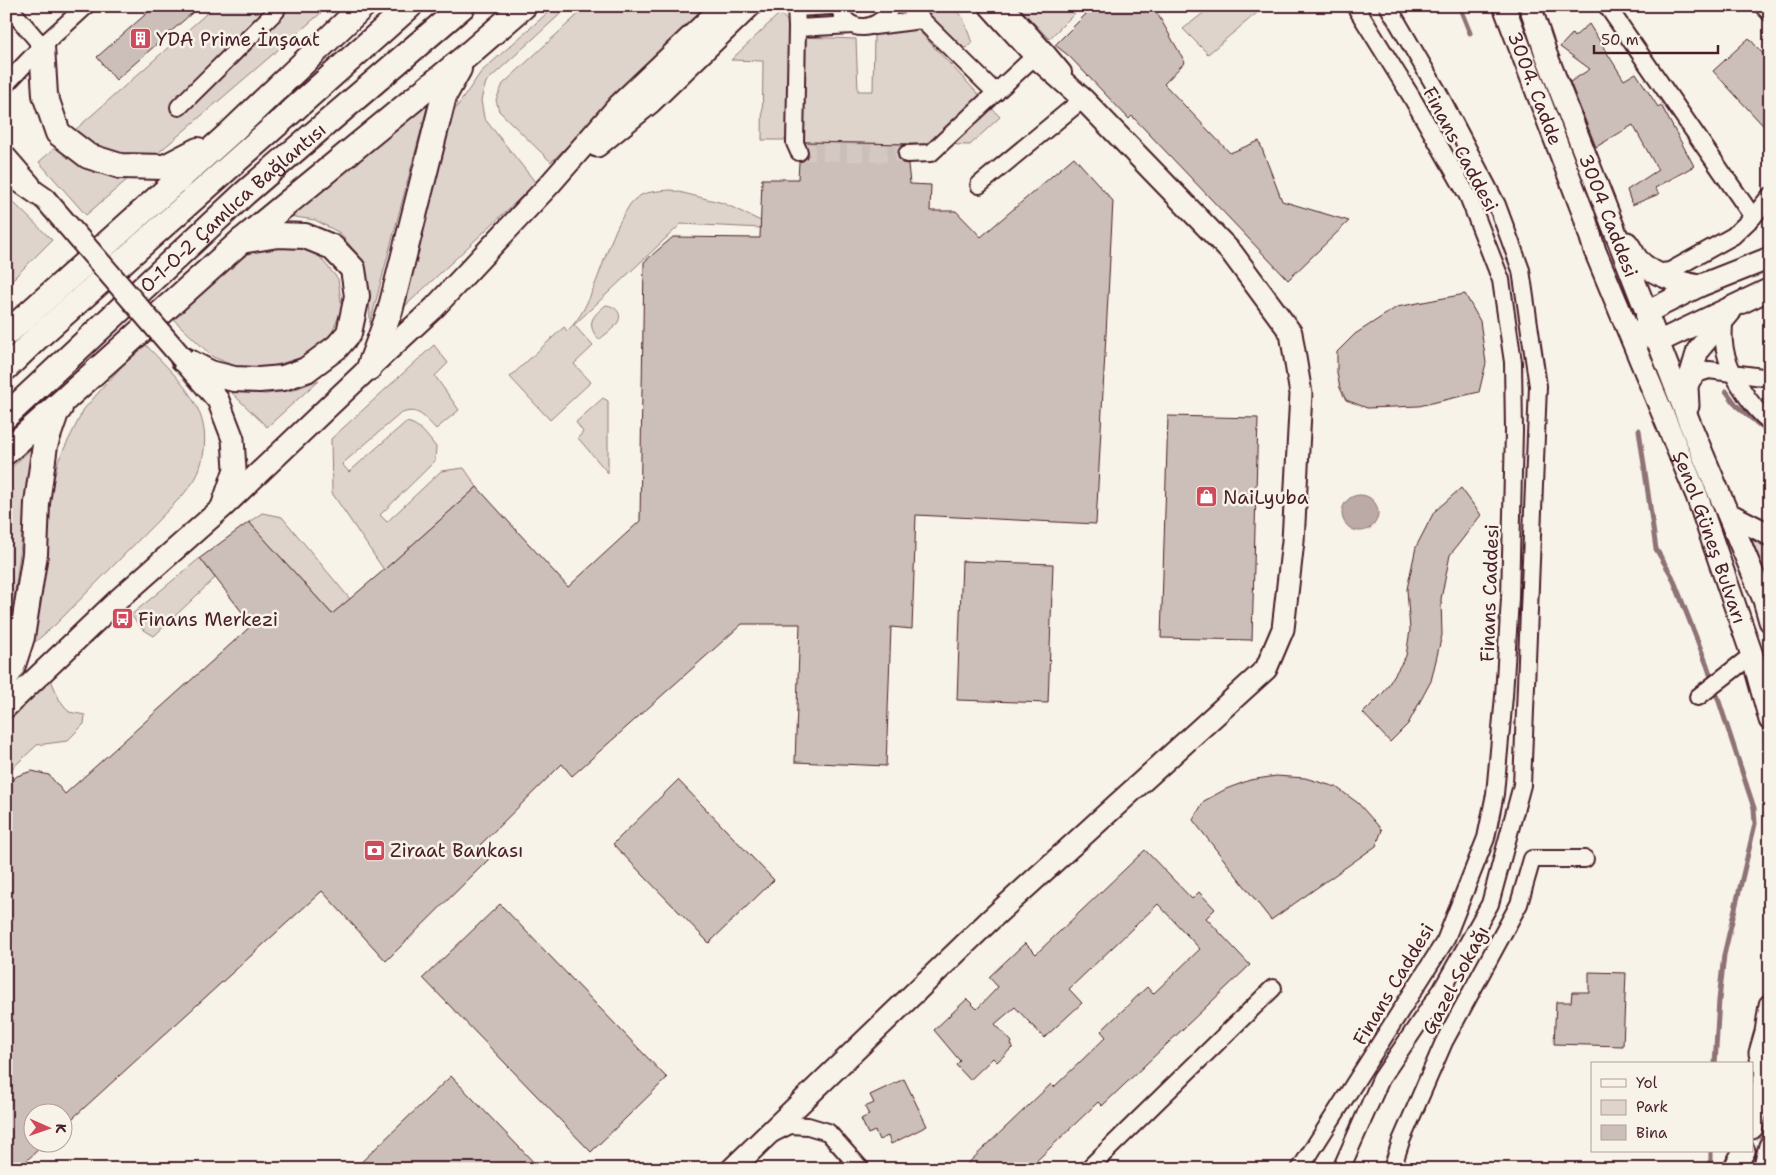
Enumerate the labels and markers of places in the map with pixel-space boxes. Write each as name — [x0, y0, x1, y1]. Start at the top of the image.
building icon: YDA Prime İnşaat — [128, 27, 152, 51]
place label: YDA Prime İnşaat — [156, 27, 320, 52]
shop icon: NaiLyuba — [1195, 485, 1219, 509]
place label: NaiLyuba — [1223, 485, 1309, 510]
bus stop icon: Finans Merkezi — [110, 607, 134, 631]
place label: Finans Merkezi — [138, 607, 278, 632]
bank icon: Ziraat Bankası — [362, 838, 386, 862]
place label: Ziraat Bankası — [390, 838, 523, 863]

